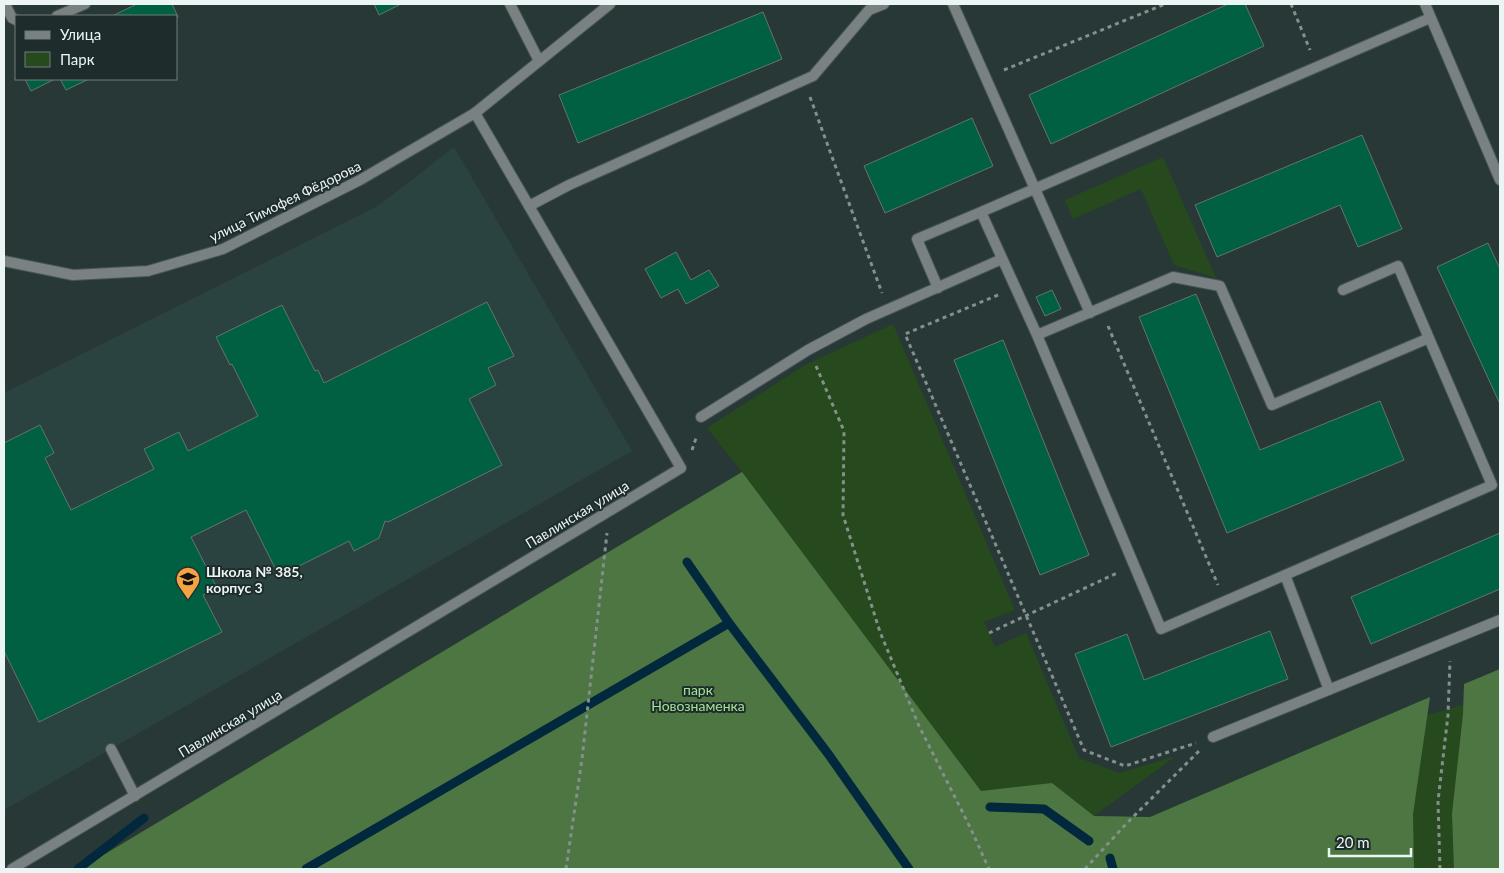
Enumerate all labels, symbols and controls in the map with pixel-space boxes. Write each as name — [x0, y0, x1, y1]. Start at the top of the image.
legend — [15, 15, 178, 80]
text: Улица — [60, 25, 101, 43]
text: Парк — [60, 50, 95, 68]
street label: улица Тимофея Фёдорова — [206, 157, 364, 245]
street label: Павлинская улица — [522, 476, 632, 552]
place label: Школа № 385, корпус 3 — [206, 563, 303, 596]
school or university icon: Школа № 385, корпус 3 — [175, 566, 201, 600]
park label: парк Новознаменка — [651, 681, 745, 714]
street label: Павлинская улица — [175, 685, 285, 761]
scale bar — [1329, 826, 1412, 858]
text: 20 m — [1336, 833, 1370, 851]

